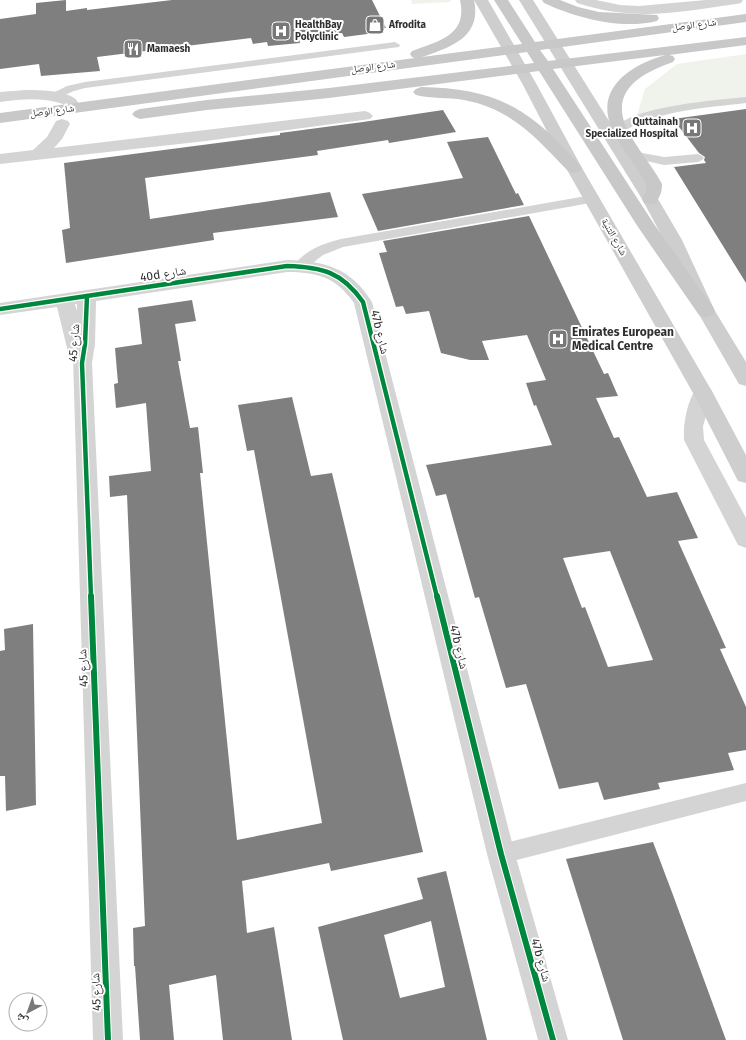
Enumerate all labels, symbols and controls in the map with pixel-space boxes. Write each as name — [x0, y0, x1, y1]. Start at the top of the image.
shop icon: Afrodita — [364, 14, 386, 36]
street label: شارع الوصل — [671, 16, 717, 34]
place label: HealthBay Polyclinic — [295, 19, 343, 43]
place label: Afrodita — [388, 19, 427, 31]
hospital icon: HealthBay Polyclinic — [270, 20, 292, 42]
restaurant icon: Mamaesh — [122, 38, 144, 60]
place label: Mamaesh — [147, 43, 191, 55]
street label: شارع الوصل — [350, 58, 396, 76]
street label: شارع الوصل — [29, 102, 75, 120]
place label: Quttainah Specialized Hospital — [585, 116, 678, 140]
hospital icon: Quttainah Specialized Hospital — [681, 117, 703, 139]
street label: شارع الثنية — [599, 216, 630, 258]
street label: 40d شارع — [139, 263, 187, 286]
street label: 47b شارع — [367, 309, 392, 356]
street label: شارع 45 — [66, 323, 83, 363]
place label: Emirates European Medical Centre — [572, 325, 674, 353]
hospital icon: Emirates European Medical Centre — [547, 328, 569, 350]
street label: 47b شارع — [446, 624, 471, 671]
street label: شارع 45 — [75, 648, 92, 687]
street label: 47b شارع — [527, 937, 554, 984]
street label: شارع 45 — [88, 972, 105, 1011]
north arrow — [8, 992, 48, 1032]
text: ش — [13, 1009, 31, 1028]

